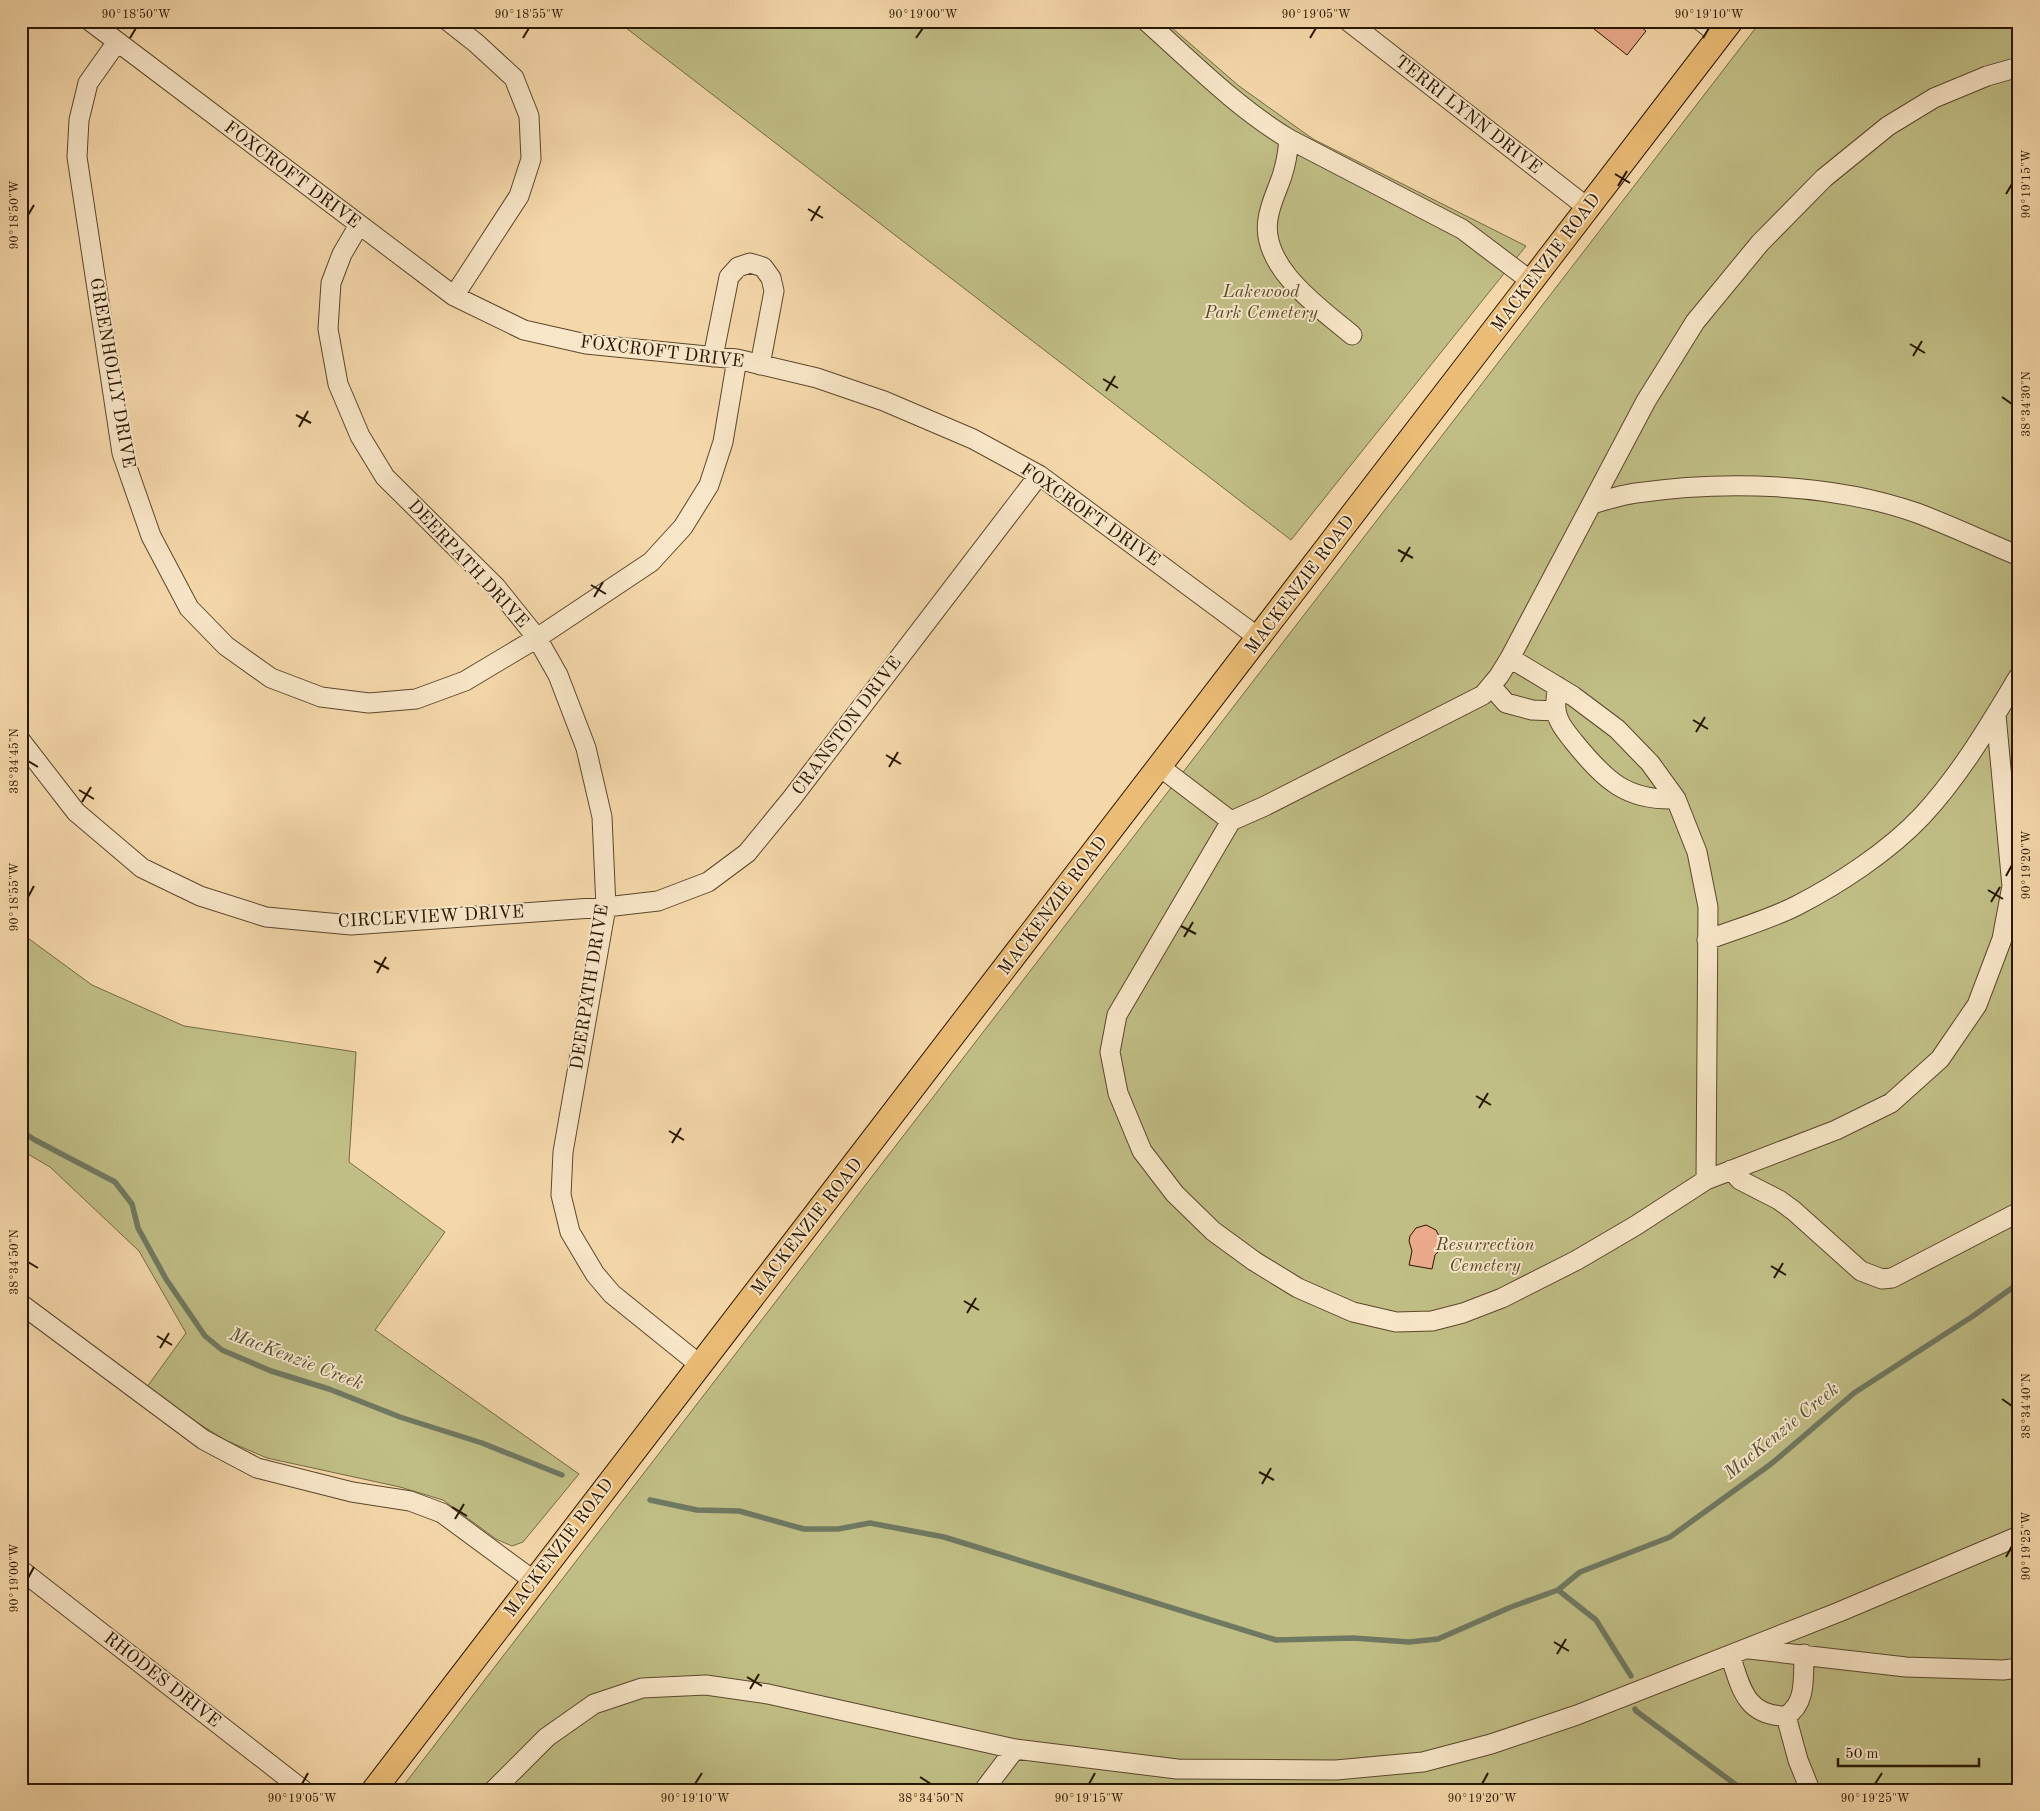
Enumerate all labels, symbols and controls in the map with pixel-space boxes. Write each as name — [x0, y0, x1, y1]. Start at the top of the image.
text: 90°18'50"W — [101, 8, 171, 21]
text: 90°18'55"W — [494, 8, 564, 21]
text: 90°19'05"W — [1281, 8, 1351, 21]
text: 90°19'00"W — [888, 9, 958, 21]
text: 90°19'10"W — [1674, 9, 1744, 21]
street label: TERRI LYNN DRIVE — [1391, 52, 1545, 178]
street label: FOXCROFT DRIVE — [221, 118, 363, 232]
text: 90°19'15"W — [2020, 149, 2033, 219]
text: 90°18'50"W — [8, 180, 21, 250]
street label: MACKENZIE ROAD — [1488, 190, 1604, 336]
street label: GREENHOLLY DRIVE — [86, 276, 138, 470]
park label: Lakewood Park Cemetery — [1203, 283, 1319, 322]
street label: FOXCROFT DRIVE — [579, 333, 745, 371]
text: 38°34'30"N — [2021, 371, 2033, 437]
street label: FOXCROFT DRIVE — [1017, 460, 1163, 570]
street label: DEERPATH DRIVE — [404, 497, 532, 631]
street label: MACKENZIE ROAD — [1242, 512, 1358, 658]
street label: CRANSTON DRIVE — [789, 653, 905, 799]
text: 38°34'45"N — [8, 728, 21, 794]
text: 90°19'20"W — [2021, 830, 2033, 900]
street label: MACKENZIE ROAD — [995, 833, 1111, 979]
text: 90°18'55"W — [8, 862, 21, 932]
street label: CIRCLEVIEW DRIVE — [337, 903, 525, 931]
street label: DEERPATH DRIVE — [568, 903, 612, 1071]
street label: MACKENZIE ROAD — [748, 1155, 866, 1299]
text: 38°34'50"N — [8, 1229, 21, 1295]
park label: Resurrection Cemetery — [1434, 1236, 1535, 1275]
water label: MacKenzie Creek — [225, 1325, 366, 1394]
text: 38°34'40"N — [2021, 1373, 2033, 1439]
water label: MacKenzie Creek — [1720, 1380, 1843, 1485]
street label: MACKENZIE ROAD — [501, 1475, 617, 1621]
text: 90°19'25"W — [2020, 1511, 2033, 1581]
text: 90°19'00"W — [9, 1543, 21, 1613]
street label: RHODES DRIVE — [100, 1629, 224, 1731]
scale bar — [1838, 1736, 1979, 1768]
text: 50 m — [1845, 1747, 1879, 1762]
text: 90°19'05"W — [267, 1792, 337, 1805]
text: 38°34'50"N — [898, 1792, 964, 1805]
text: 90°19'15"W — [1054, 1792, 1124, 1805]
text: 90°19'25"W — [1840, 1792, 1910, 1805]
text: 90°19'10"W — [660, 1793, 730, 1805]
text: 90°19'20"W — [1447, 1793, 1517, 1805]

